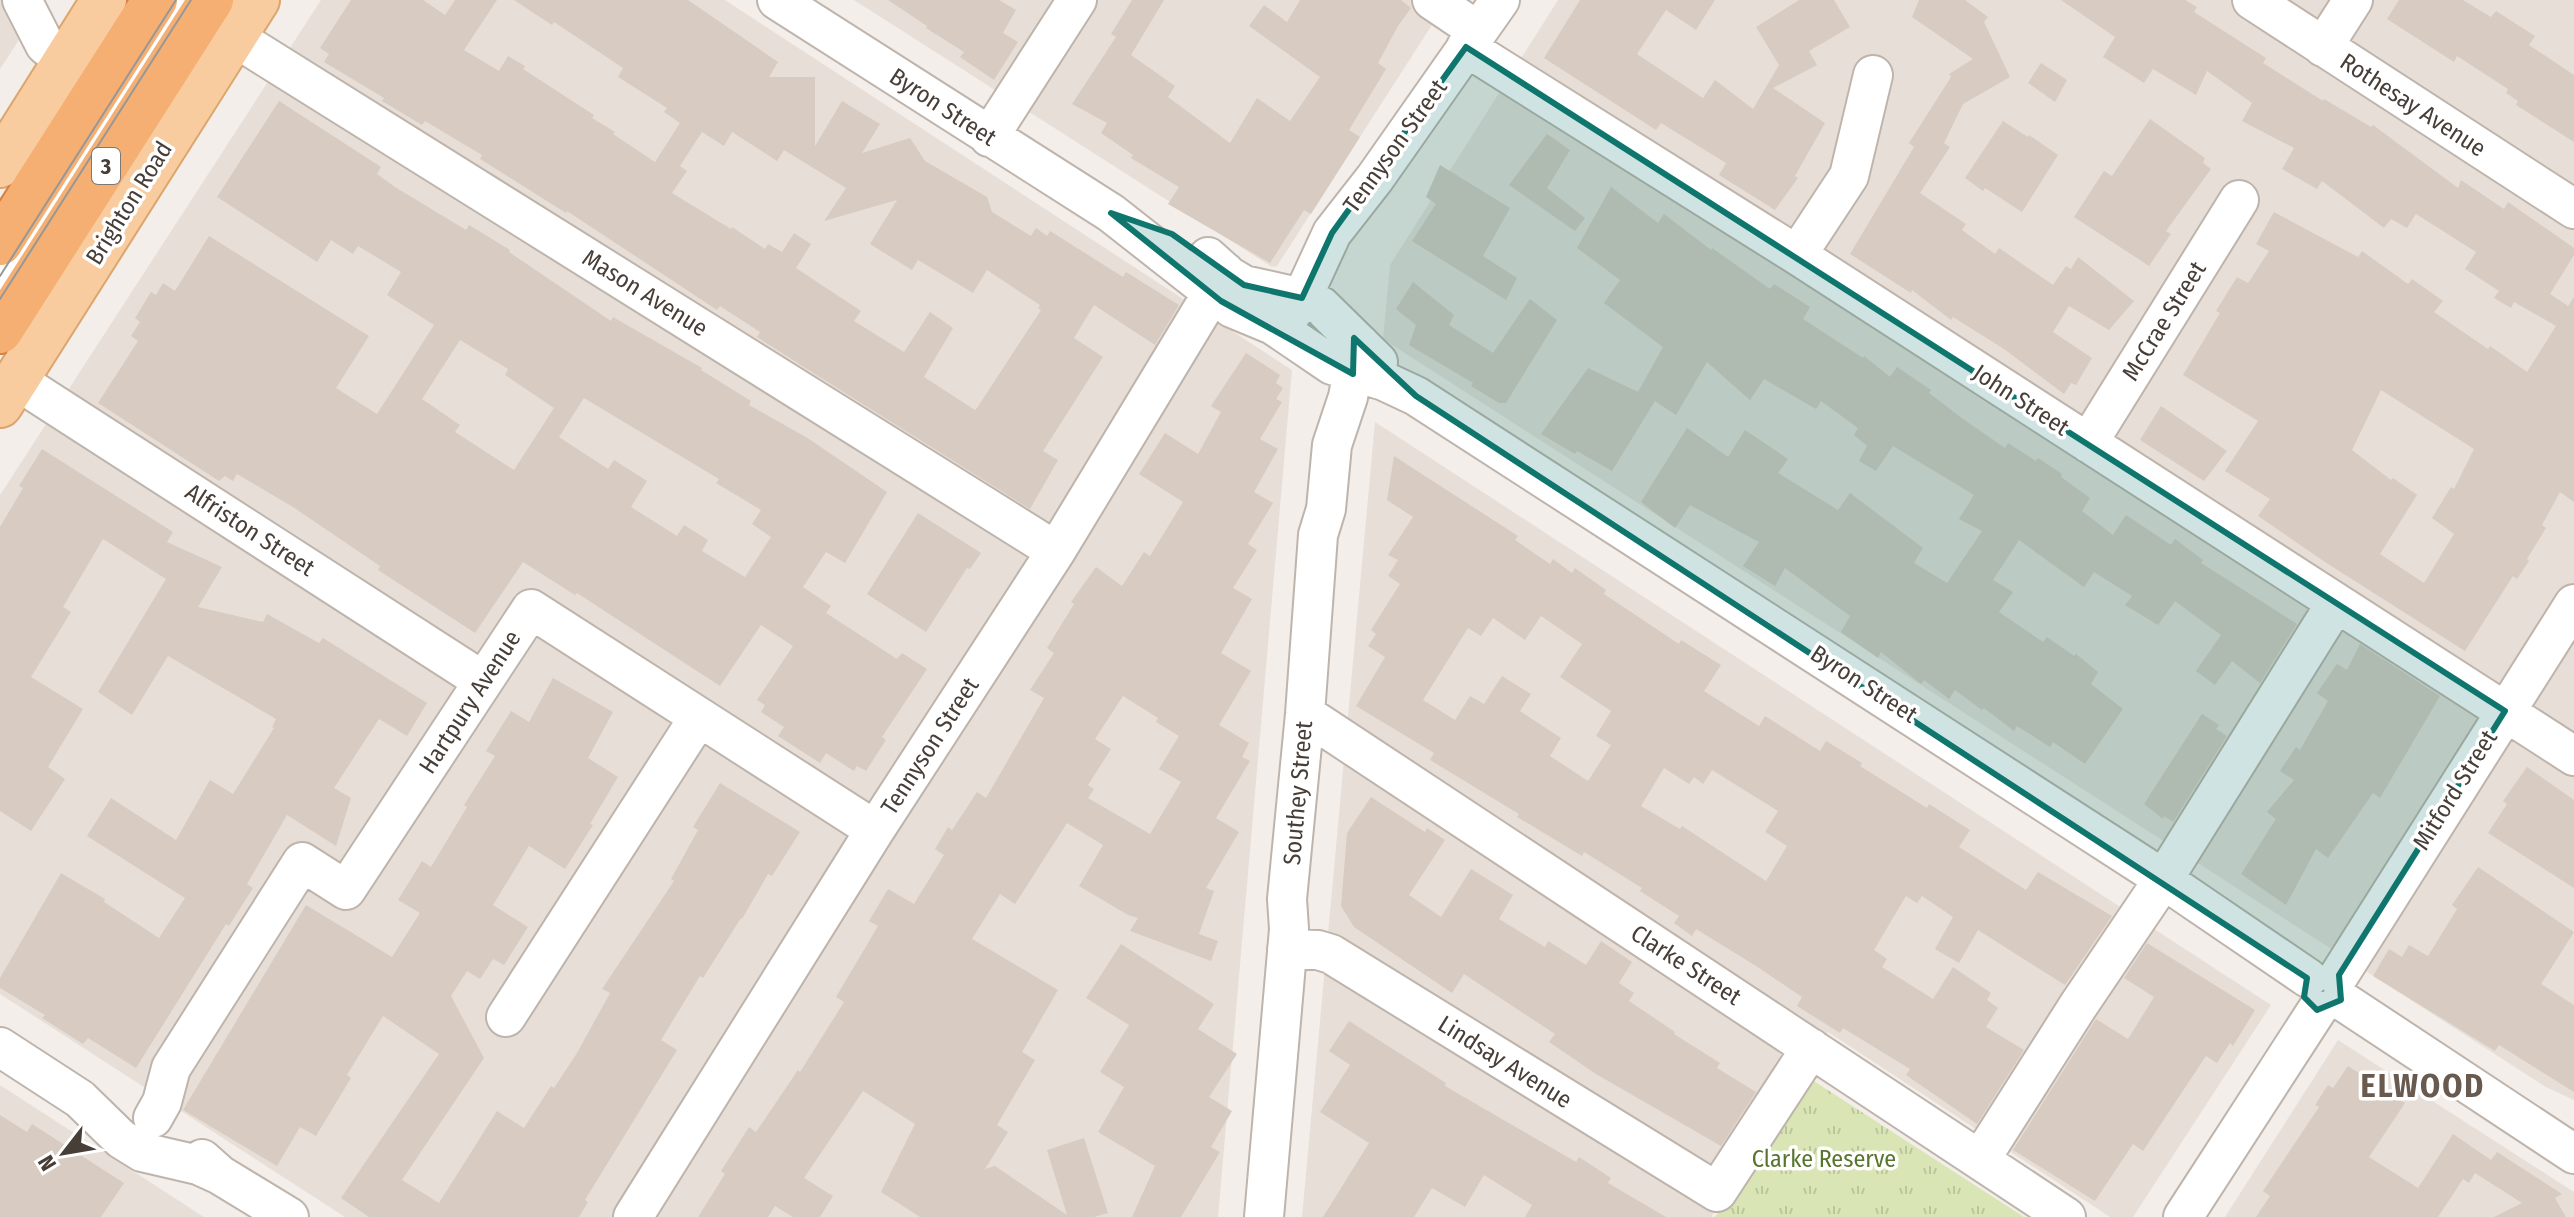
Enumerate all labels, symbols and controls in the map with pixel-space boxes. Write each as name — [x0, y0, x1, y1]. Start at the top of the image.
street label: Rothesay Avenue — [2335, 48, 2491, 162]
street label: Byron Street — [884, 62, 1002, 152]
street label: Tennyson Street — [1337, 74, 1453, 218]
street label: Brighton Road — [80, 136, 178, 270]
road number: 3 — [92, 148, 120, 184]
street label: Mason Avenue — [577, 244, 713, 342]
street label: McCrae Street — [2116, 256, 2212, 386]
street label: John Street — [1968, 359, 2075, 442]
street label: Alfriston Street — [180, 478, 320, 582]
street label: Hartpury Avenue — [413, 625, 527, 779]
street label: Byron Street — [1805, 639, 1923, 729]
street label: Tennyson Street — [875, 672, 985, 820]
street label: Southey Street — [1278, 720, 1318, 866]
street label: Mitford Street — [2407, 725, 2503, 855]
street label: Clarke Street — [1626, 919, 1746, 1011]
street label: Lindsay Avenue — [1433, 1010, 1577, 1114]
district label: ELWOOD — [2361, 1067, 2485, 1105]
north arrow — [24, 1113, 104, 1193]
park label: Clarke Reserve — [1752, 1145, 1896, 1173]
text: N — [32, 1150, 62, 1176]

